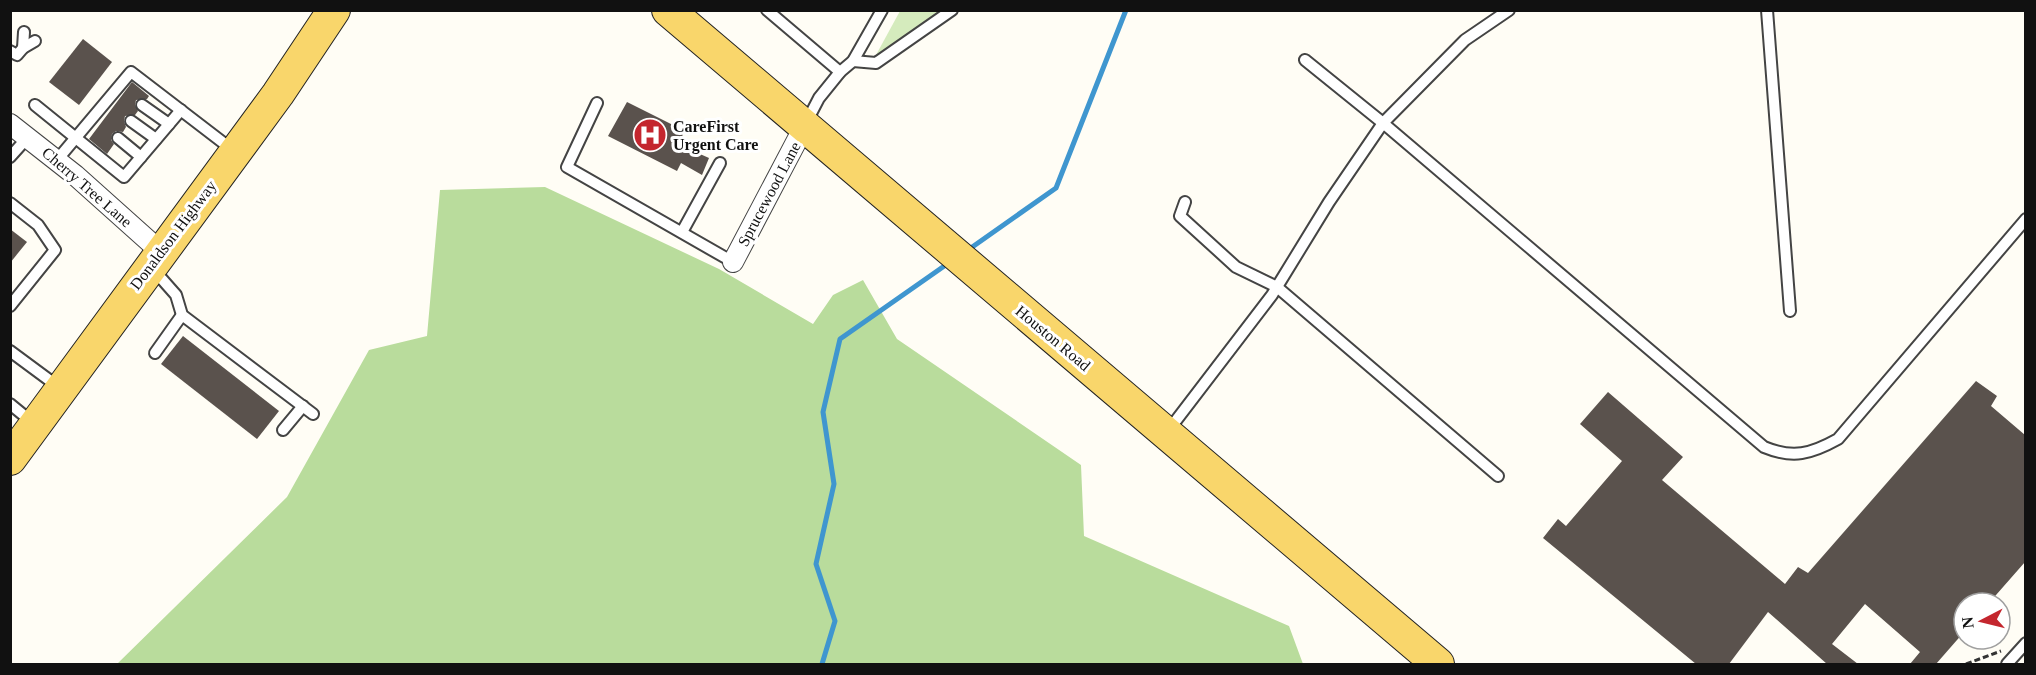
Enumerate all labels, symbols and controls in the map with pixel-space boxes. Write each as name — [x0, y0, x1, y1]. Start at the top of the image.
hospital icon: CareFirst Urgent Care — [632, 117, 668, 153]
place label: CareFirst Urgent Care — [673, 118, 758, 154]
street label: Sprucewood Lane — [734, 139, 805, 250]
street label: Cherry Tree Lane — [38, 144, 135, 231]
street label: Donaldson Highway — [126, 177, 220, 293]
street label: Houston Road — [1012, 302, 1094, 374]
north arrow — [1952, 591, 2012, 651]
text: N — [1958, 616, 1977, 630]

